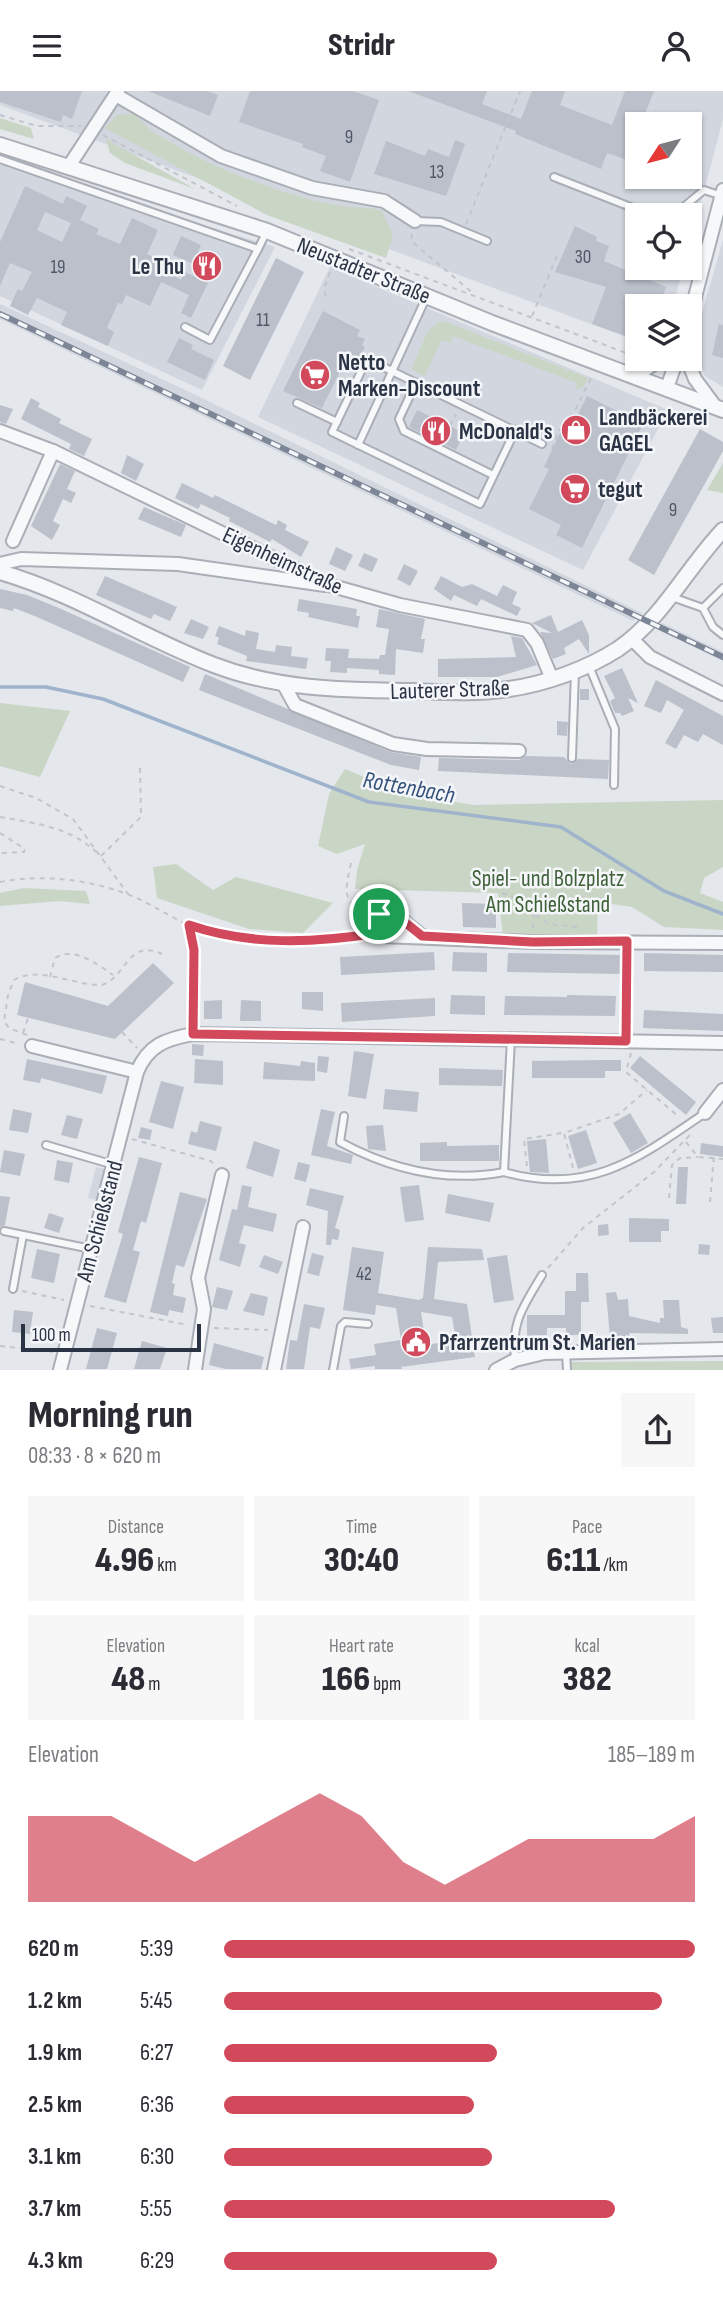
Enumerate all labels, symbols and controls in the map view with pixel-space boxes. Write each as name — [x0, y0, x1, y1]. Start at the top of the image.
text: Stridr — [328, 26, 395, 65]
icon: menu — [28, 27, 66, 65]
icon: person — [657, 27, 695, 65]
north arrow — [625, 112, 702, 189]
map controls — [625, 112, 702, 371]
house number: 9 — [345, 126, 353, 149]
house number: 13 — [430, 161, 444, 184]
button: locate — [625, 203, 702, 280]
street label: Neustadter Straße — [293, 231, 434, 310]
house number: 30 — [575, 246, 591, 269]
restaurant icon: Le Thu — [190, 249, 224, 283]
place label: Le Thu — [132, 253, 184, 281]
house number: 19 — [50, 256, 66, 279]
button: layers — [625, 294, 702, 371]
house number: 11 — [256, 309, 270, 332]
place label: Netto Marken-Discount — [338, 349, 481, 403]
supermarket icon: Netto Marken-Discount — [298, 358, 332, 392]
place label: Landbäckerei GAGEL — [599, 404, 707, 458]
shop icon: Landbäckerei GAGEL — [559, 413, 593, 447]
restaurant icon: McDonald's — [419, 414, 453, 448]
place label: McDonald's — [459, 418, 553, 446]
supermarket icon: tegut — [558, 472, 592, 506]
place label: tegut — [598, 476, 643, 504]
house number: 9 — [669, 499, 677, 522]
street label: Eigenheimstraße — [218, 521, 347, 601]
street label: Lauterer Straße — [390, 674, 510, 706]
water label: Rottenbach — [361, 765, 457, 810]
park label: Spiel- und Bolzplatz Am Schießstand — [472, 865, 624, 919]
pin — [349, 884, 409, 944]
icon: arrive — [360, 895, 398, 933]
street label: Am Schießstand — [70, 1158, 130, 1286]
house number: 42 — [356, 1263, 372, 1286]
scale bar — [21, 1321, 201, 1352]
text: 100 m — [32, 1324, 71, 1347]
public building icon: Pfarrzentrum St. Marien — [399, 1325, 433, 1359]
place label: Pfarrzentrum St. Marien — [439, 1329, 635, 1357]
text: Morning run — [28, 1393, 193, 1438]
button: share — [621, 1393, 695, 1467]
text: 08:33 · 8 × 620 m — [28, 1442, 161, 1470]
text: Distance — [108, 1516, 164, 1539]
text: Time — [346, 1516, 377, 1539]
text: Pace — [572, 1516, 602, 1539]
text: 4.96 — [95, 1539, 154, 1582]
text: 30:40 — [324, 1539, 399, 1582]
text: 6:11 — [546, 1539, 600, 1582]
text: km — [154, 1554, 177, 1577]
text: /km — [600, 1554, 628, 1577]
text: Elevation — [107, 1635, 165, 1658]
text: Heart rate — [329, 1635, 394, 1658]
text: kcal — [575, 1635, 600, 1658]
text: 48 — [111, 1658, 145, 1701]
text: 166 — [322, 1658, 370, 1701]
text: 382 — [563, 1658, 612, 1701]
text: m — [145, 1673, 161, 1696]
text: bpm — [370, 1673, 401, 1696]
text: Elevation — [28, 1741, 99, 1769]
text: 185–189 m — [608, 1741, 695, 1769]
text: 620 m — [28, 1935, 79, 1963]
text: 5:39 — [140, 1935, 173, 1963]
text: 1.2 km — [28, 1987, 82, 2015]
text: 5:45 — [140, 1987, 172, 2015]
text: 1.9 km — [28, 2039, 82, 2067]
text: 6:27 — [140, 2039, 173, 2067]
text: 2.5 km — [28, 2091, 82, 2119]
text: 6:36 — [140, 2091, 174, 2119]
text: 3.1 km — [28, 2143, 81, 2171]
text: 6:30 — [140, 2143, 174, 2171]
text: 3.7 km — [28, 2195, 81, 2223]
text: 5:55 — [140, 2195, 172, 2223]
text: 4.3 km — [28, 2247, 83, 2275]
text: 6:29 — [140, 2247, 174, 2275]

